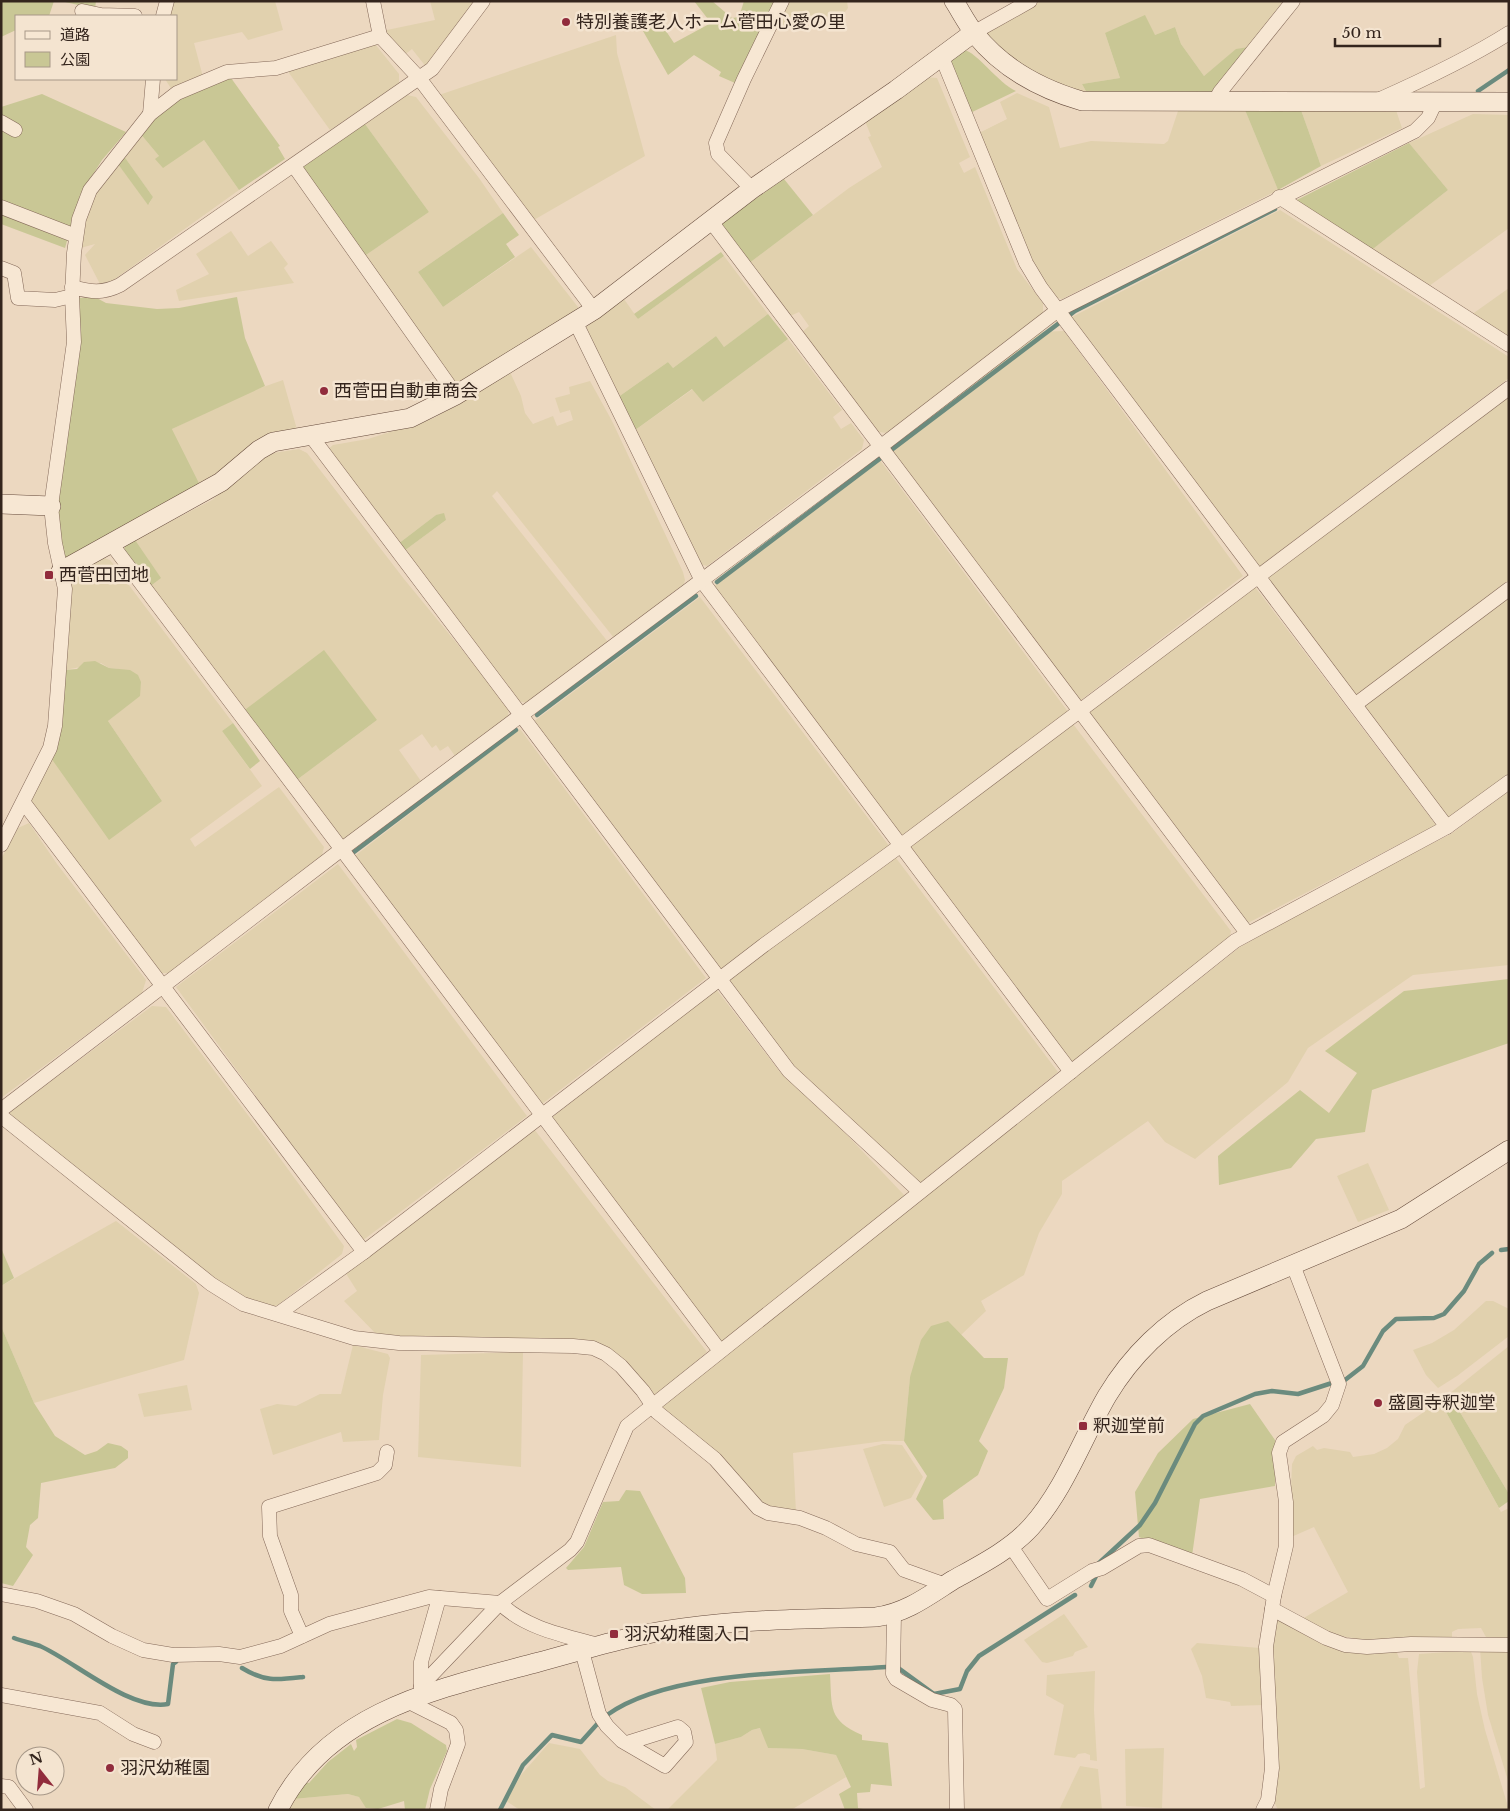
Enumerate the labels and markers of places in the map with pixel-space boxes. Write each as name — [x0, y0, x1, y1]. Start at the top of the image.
place label: 特別養護老人ホーム菅田心愛の里 — [576, 11, 845, 33]
marker: 特別養護老人ホーム菅田心愛の里 — [560, 16, 572, 28]
place label: 西菅田自動車商会 — [334, 380, 478, 402]
marker: 西菅田自動車商会 — [318, 385, 330, 397]
place label: 西菅田団地 — [59, 564, 149, 586]
marker: 西菅田団地 — [43, 569, 55, 581]
place label: 盛圓寺釈迦堂 — [1388, 1392, 1496, 1414]
marker: 盛圓寺釈迦堂 — [1372, 1397, 1384, 1409]
place label: 釈迦堂前 — [1093, 1415, 1165, 1437]
marker: 釈迦堂前 — [1077, 1420, 1089, 1432]
place label: 羽沢幼稚園入口 — [624, 1623, 750, 1645]
marker: 羽沢幼稚園入口 — [608, 1628, 620, 1640]
place label: 羽沢幼稚園 — [120, 1757, 210, 1779]
marker: 羽沢幼稚園 — [104, 1762, 116, 1774]

